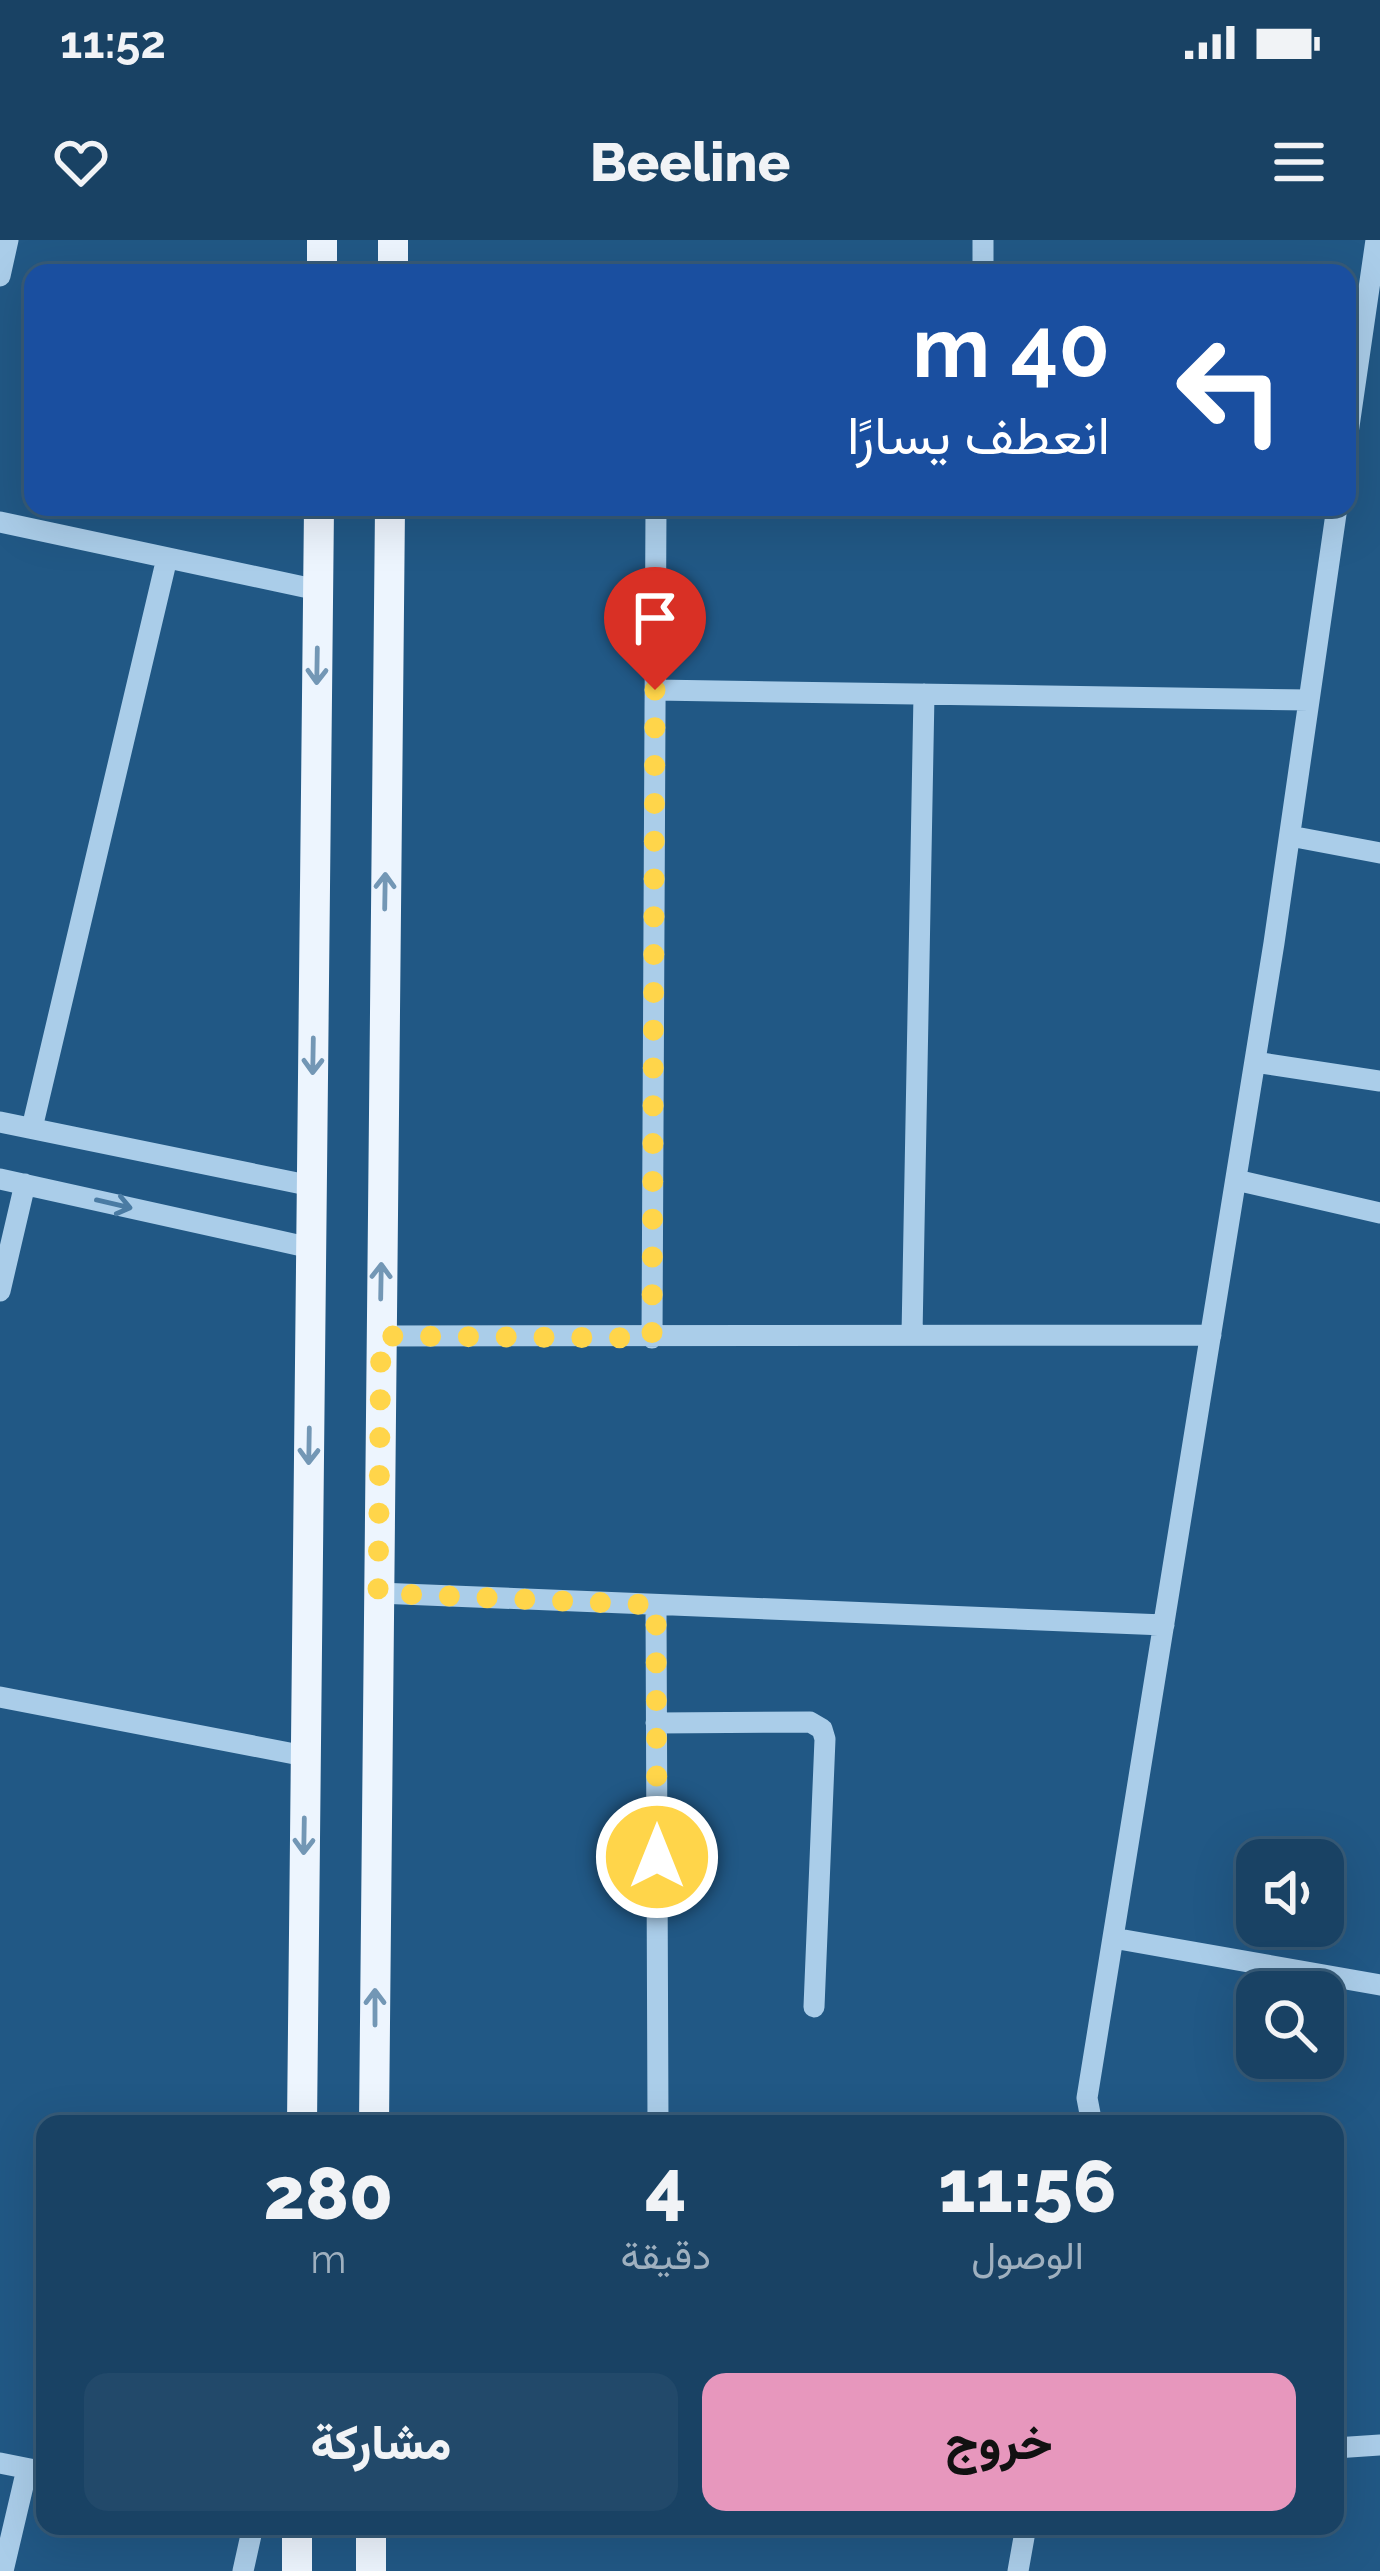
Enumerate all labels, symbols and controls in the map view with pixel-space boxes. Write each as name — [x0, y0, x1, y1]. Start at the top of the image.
text: 11:52 — [60, 16, 166, 69]
icon: heart — [48, 129, 114, 195]
icon: menu — [1266, 129, 1332, 195]
text: Beeline — [590, 130, 790, 194]
text: 40 m — [912, 298, 1110, 397]
icon: left — [1152, 312, 1308, 468]
text: انعطف يسارًا — [847, 403, 1110, 467]
pin — [604, 567, 706, 690]
icon: arrive — [622, 585, 688, 651]
one-way arrow — [306, 646, 329, 685]
one-way arrow — [374, 872, 397, 911]
one-way arrow — [302, 1036, 324, 1075]
one-way arrow — [95, 1194, 133, 1217]
one-way arrow — [370, 1262, 392, 1301]
one-way arrow — [298, 1426, 320, 1465]
position arrow — [594, 1794, 720, 1920]
one-way arrow — [293, 1816, 316, 1855]
map controls — [1236, 1839, 1344, 2079]
button: sound — [1236, 1839, 1344, 1947]
button: search — [1236, 1971, 1344, 2079]
one-way arrow — [364, 1988, 386, 2027]
text: 4 — [645, 2144, 687, 2229]
text: 11:56 — [938, 2144, 1117, 2229]
text: 280 — [263, 2151, 393, 2236]
text: دقيقة — [621, 2232, 711, 2278]
text: الوصول — [971, 2232, 1084, 2278]
text: m — [310, 2236, 346, 2282]
button: مشاركة — [84, 2373, 678, 2511]
button: خروج — [702, 2373, 1296, 2511]

